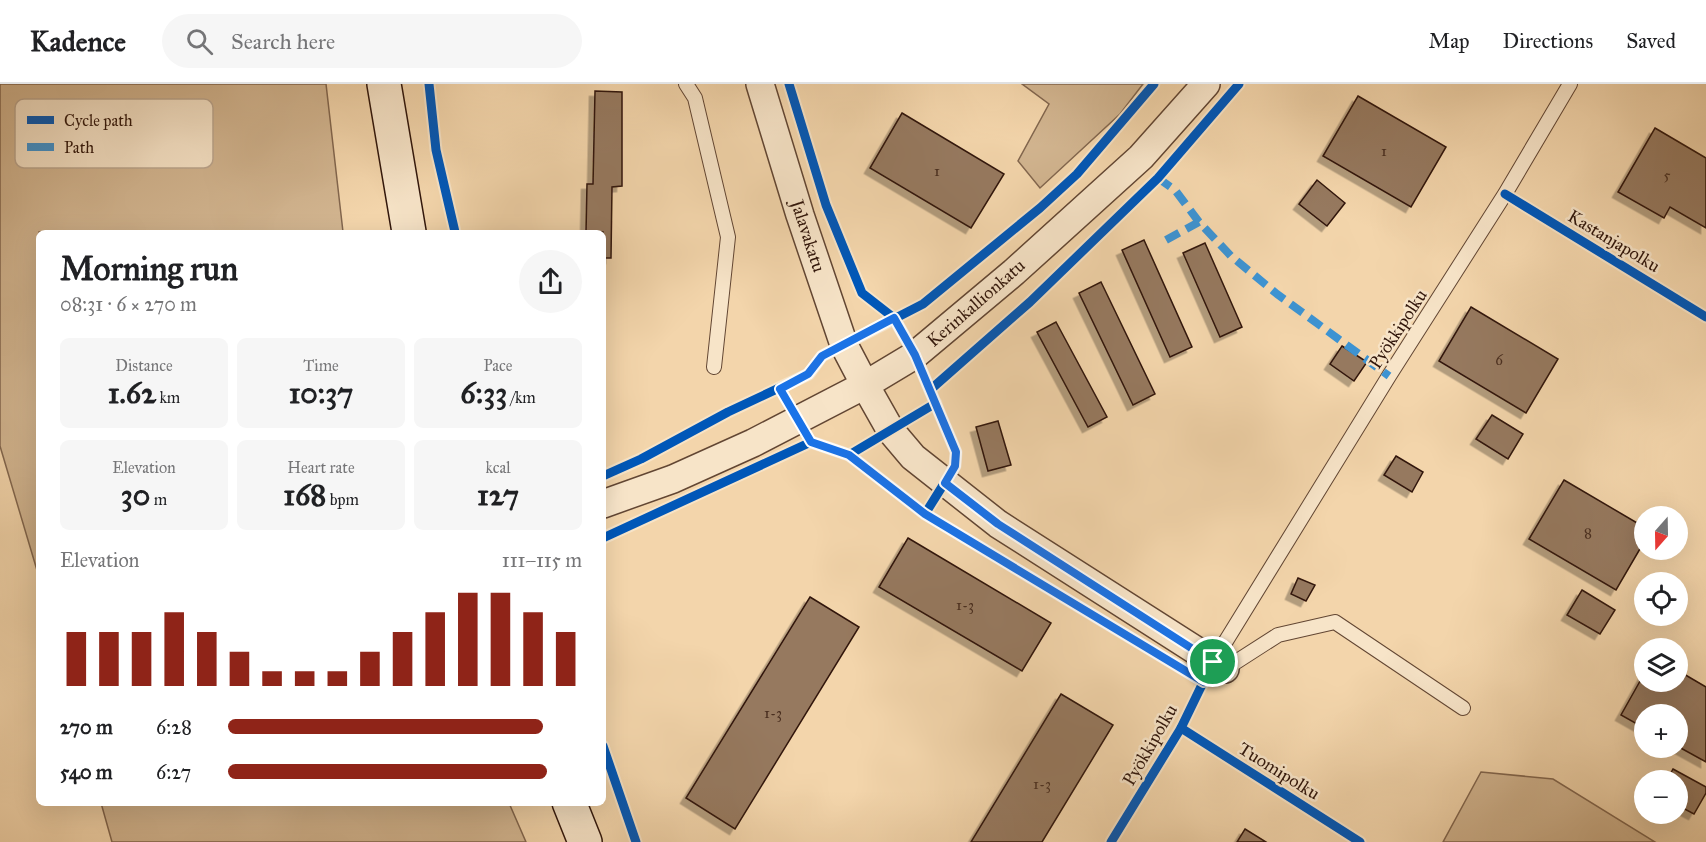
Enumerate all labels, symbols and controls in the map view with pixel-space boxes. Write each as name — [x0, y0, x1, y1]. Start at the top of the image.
search box — [162, 14, 582, 68]
text: Kadence — [30, 24, 126, 59]
icon: search — [183, 25, 216, 58]
text: Search here — [231, 28, 335, 55]
text: Map — [1429, 28, 1470, 54]
text: Directions — [1503, 28, 1593, 54]
text: Saved — [1626, 28, 1676, 54]
legend — [15, 99, 213, 168]
text: Cycle path — [64, 111, 133, 130]
text: Path — [64, 138, 94, 157]
house number: 1 — [1381, 142, 1387, 160]
house number: 1 — [934, 162, 940, 180]
house number: 5 — [1664, 166, 1671, 184]
street label: Jalavakatu — [784, 195, 830, 276]
street label: Kastanjapolku — [1564, 205, 1664, 277]
text: Morning run — [60, 249, 238, 289]
button: share — [519, 250, 582, 313]
street label: Kerinkallionkatu — [922, 254, 1030, 352]
street label: Pyökkipolku — [1364, 285, 1432, 373]
text: 08:31 · 6 × 270 m — [60, 292, 197, 316]
house number: 6 — [1495, 351, 1504, 369]
text: Distance — [115, 356, 173, 375]
text: Time — [303, 356, 339, 375]
text: Pace — [483, 356, 513, 375]
text: 1.62 — [108, 375, 156, 411]
text: 10:37 — [289, 375, 353, 411]
text: 6:33 — [460, 375, 507, 411]
text: km — [156, 388, 180, 407]
text: /km — [507, 388, 536, 407]
text: Elevation — [112, 458, 176, 477]
text: Heart rate — [287, 458, 355, 477]
text: kcal — [485, 458, 511, 477]
text: 30 — [121, 477, 150, 513]
text: 168 — [283, 477, 326, 513]
text: 127 — [477, 477, 519, 513]
text: m — [150, 490, 167, 509]
text: bpm — [326, 490, 359, 509]
north arrow — [1634, 506, 1688, 560]
map controls — [1634, 506, 1688, 824]
house number: 8 — [1584, 524, 1592, 542]
text: Elevation — [60, 548, 139, 572]
text: 111–115 m — [502, 548, 582, 572]
button: locate — [1634, 572, 1688, 626]
house number: 1-3 — [956, 596, 974, 614]
pin — [1187, 636, 1238, 687]
button: layers — [1634, 638, 1688, 692]
icon: arrive — [1196, 645, 1229, 678]
street label: Pyökkipolku — [1118, 700, 1182, 790]
house number: 1-3 — [764, 704, 782, 722]
button: + — [1634, 704, 1688, 758]
text: 270 m — [60, 715, 113, 739]
text: 6:28 — [156, 715, 192, 739]
street label: Tuomipolku — [1234, 737, 1324, 805]
text: 540 m — [60, 760, 113, 784]
text: 6:27 — [156, 760, 191, 784]
button: − — [1634, 770, 1688, 824]
house number: 1-3 — [1033, 775, 1051, 793]

